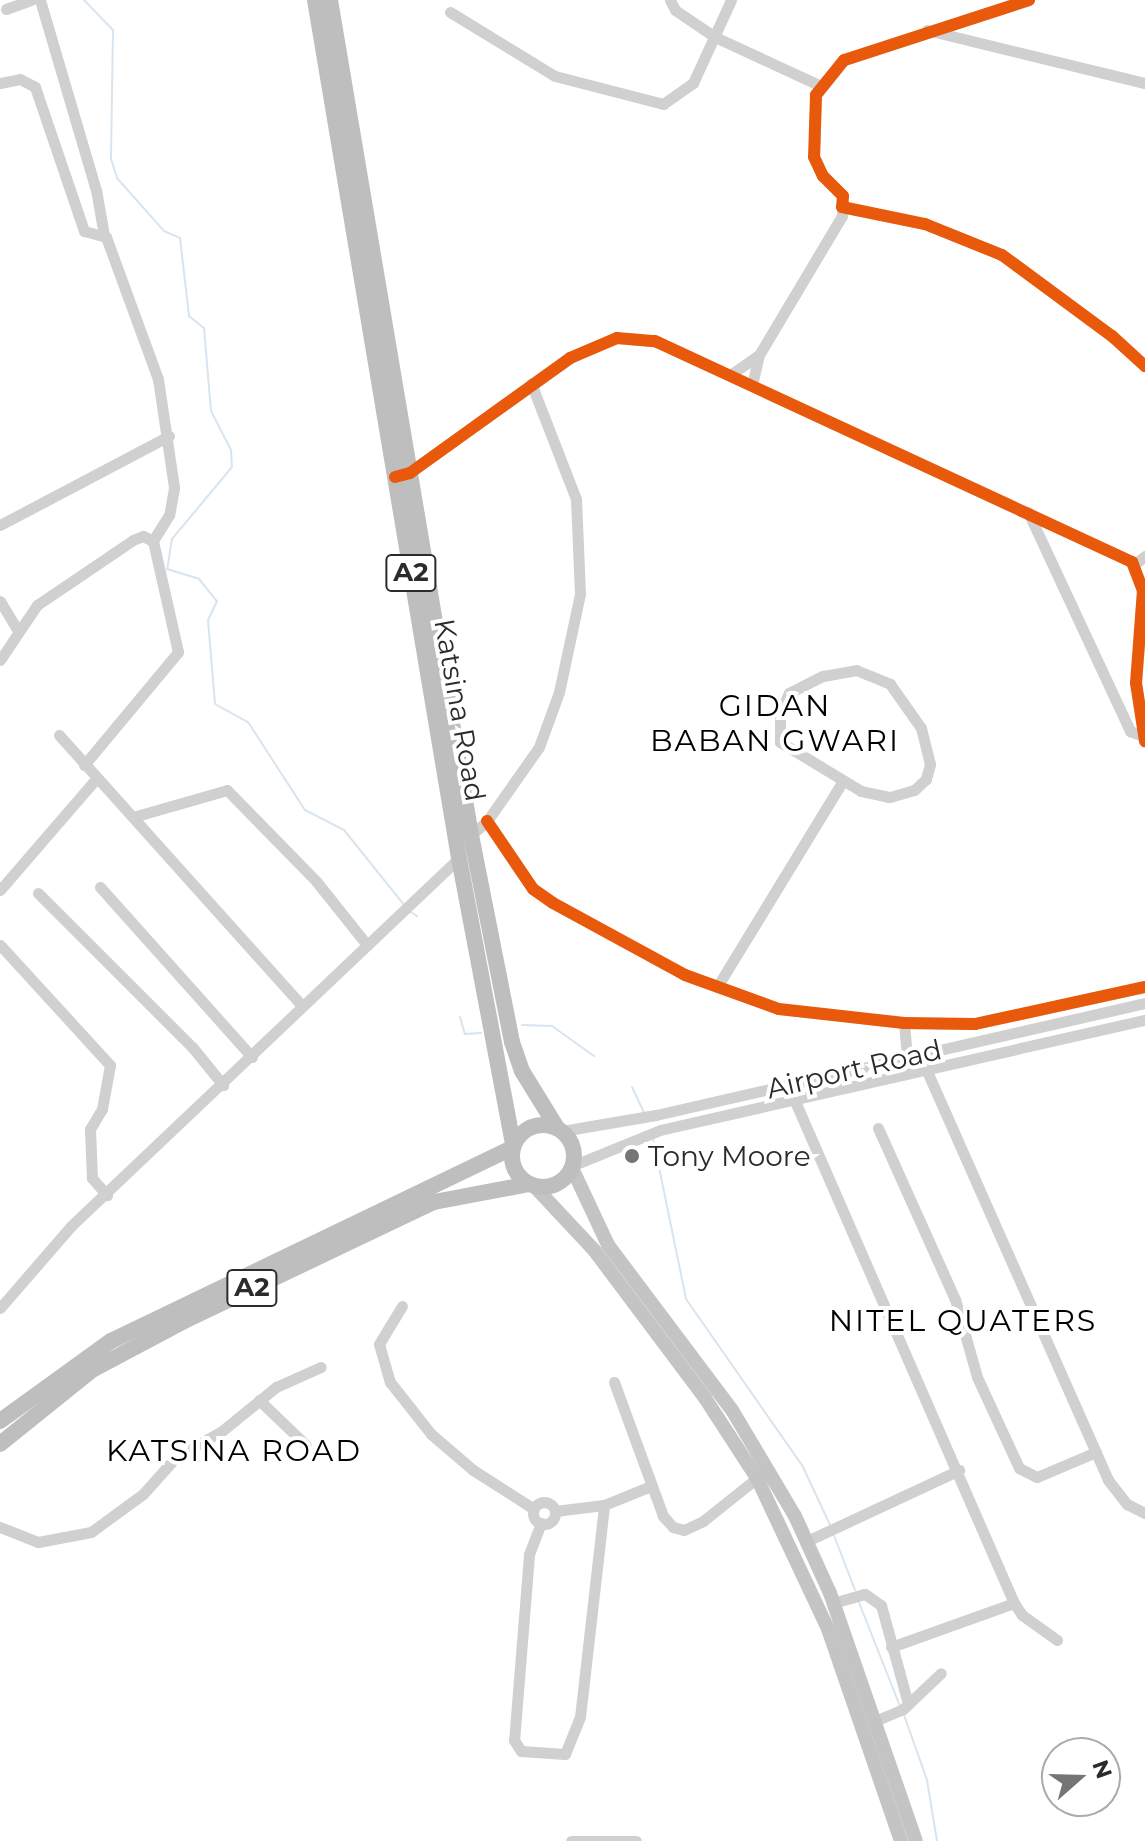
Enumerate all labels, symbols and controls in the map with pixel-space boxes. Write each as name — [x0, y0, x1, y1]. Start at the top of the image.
road number: A2 — [385, 551, 437, 595]
street label: Katsina Road — [427, 616, 493, 804]
district label: GIDAN BABAN GWARI — [650, 688, 900, 758]
street label: Airport Road — [763, 1033, 945, 1105]
place label: Tony Moore — [648, 1139, 811, 1173]
marker: Tony Moore — [623, 1147, 641, 1165]
road number: A2 — [226, 1266, 278, 1310]
district label: NITEL QUATERS — [829, 1303, 1097, 1339]
district label: KATSINA ROAD — [106, 1433, 362, 1469]
north arrow — [1041, 1737, 1121, 1817]
text: N — [1086, 1756, 1118, 1782]

